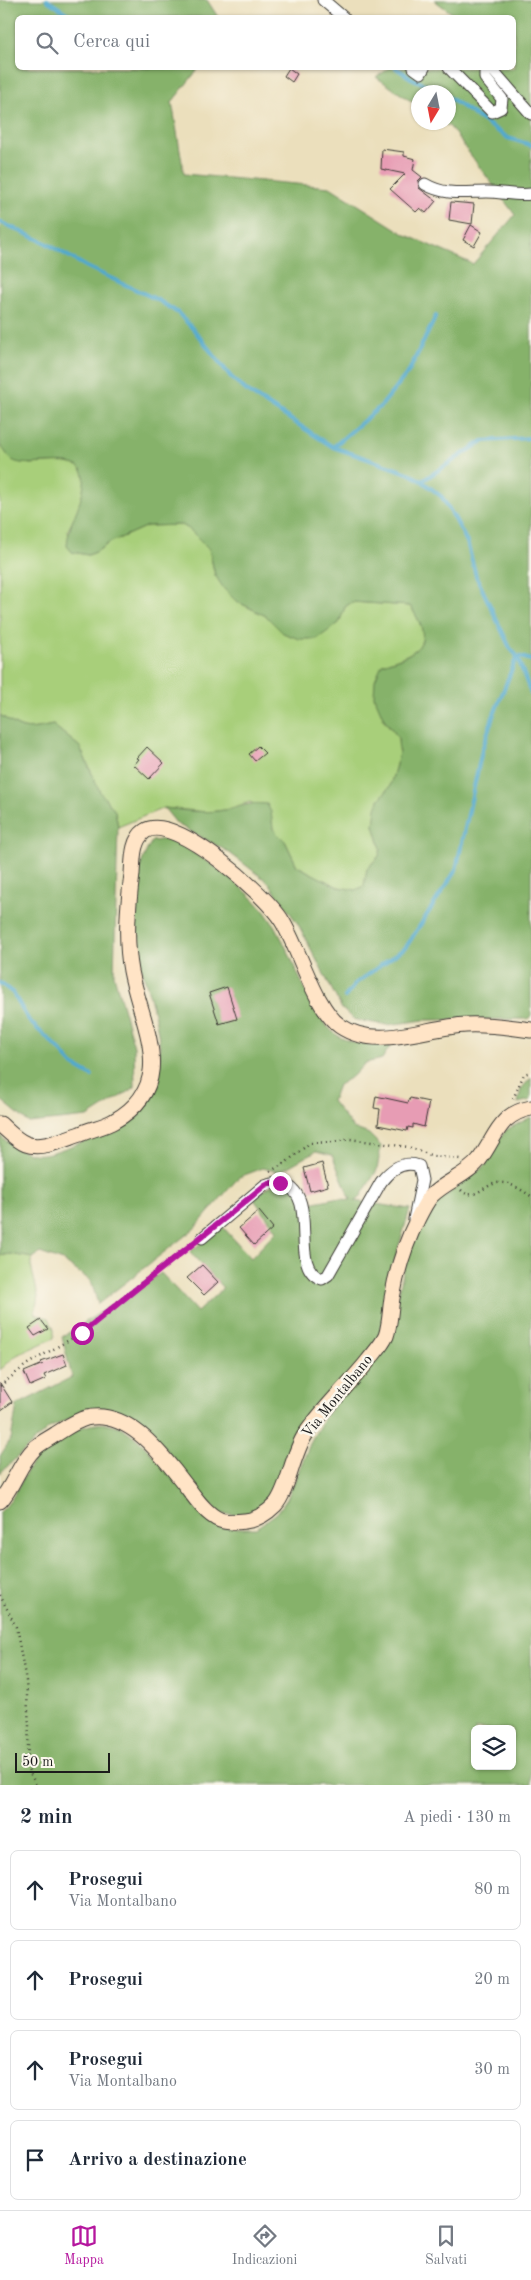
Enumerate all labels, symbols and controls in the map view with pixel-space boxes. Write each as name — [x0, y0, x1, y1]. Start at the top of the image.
search box — [15, 15, 516, 70]
icon: search — [33, 29, 61, 57]
text: Cerca qui — [73, 33, 150, 52]
north arrow — [411, 85, 456, 130]
route end — [269, 1172, 292, 1195]
route start — [71, 1322, 94, 1345]
street label: Via Montalbano — [300, 1353, 376, 1441]
map controls — [471, 1725, 516, 1770]
button: layers — [471, 1725, 516, 1770]
scale bar — [15, 1750, 110, 1773]
text: 50 m — [22, 1755, 53, 1769]
text: 2 min — [20, 1807, 73, 1828]
text: A piedi · 130 m — [403, 1810, 511, 1826]
text: Prosegui — [68, 1871, 143, 1890]
icon: ahead — [21, 1876, 49, 1904]
text: 80 m — [474, 1882, 510, 1898]
text: Via Montalbano — [68, 1894, 177, 1910]
icon: ahead — [21, 1966, 49, 1994]
text: Prosegui — [68, 1971, 143, 1990]
text: 20 m — [474, 1972, 510, 1988]
text: Prosegui — [68, 2051, 143, 2070]
icon: ahead — [21, 2056, 49, 2084]
text: 30 m — [474, 2062, 510, 2078]
text: Via Montalbano — [68, 2074, 177, 2090]
icon: arrive — [21, 2146, 49, 2174]
text: Arrivo a destinazione — [68, 2151, 247, 2170]
tab: Mappa — [64, 2222, 104, 2269]
tab: Indicazioni — [232, 2222, 297, 2269]
tab: Salvati — [425, 2222, 467, 2269]

